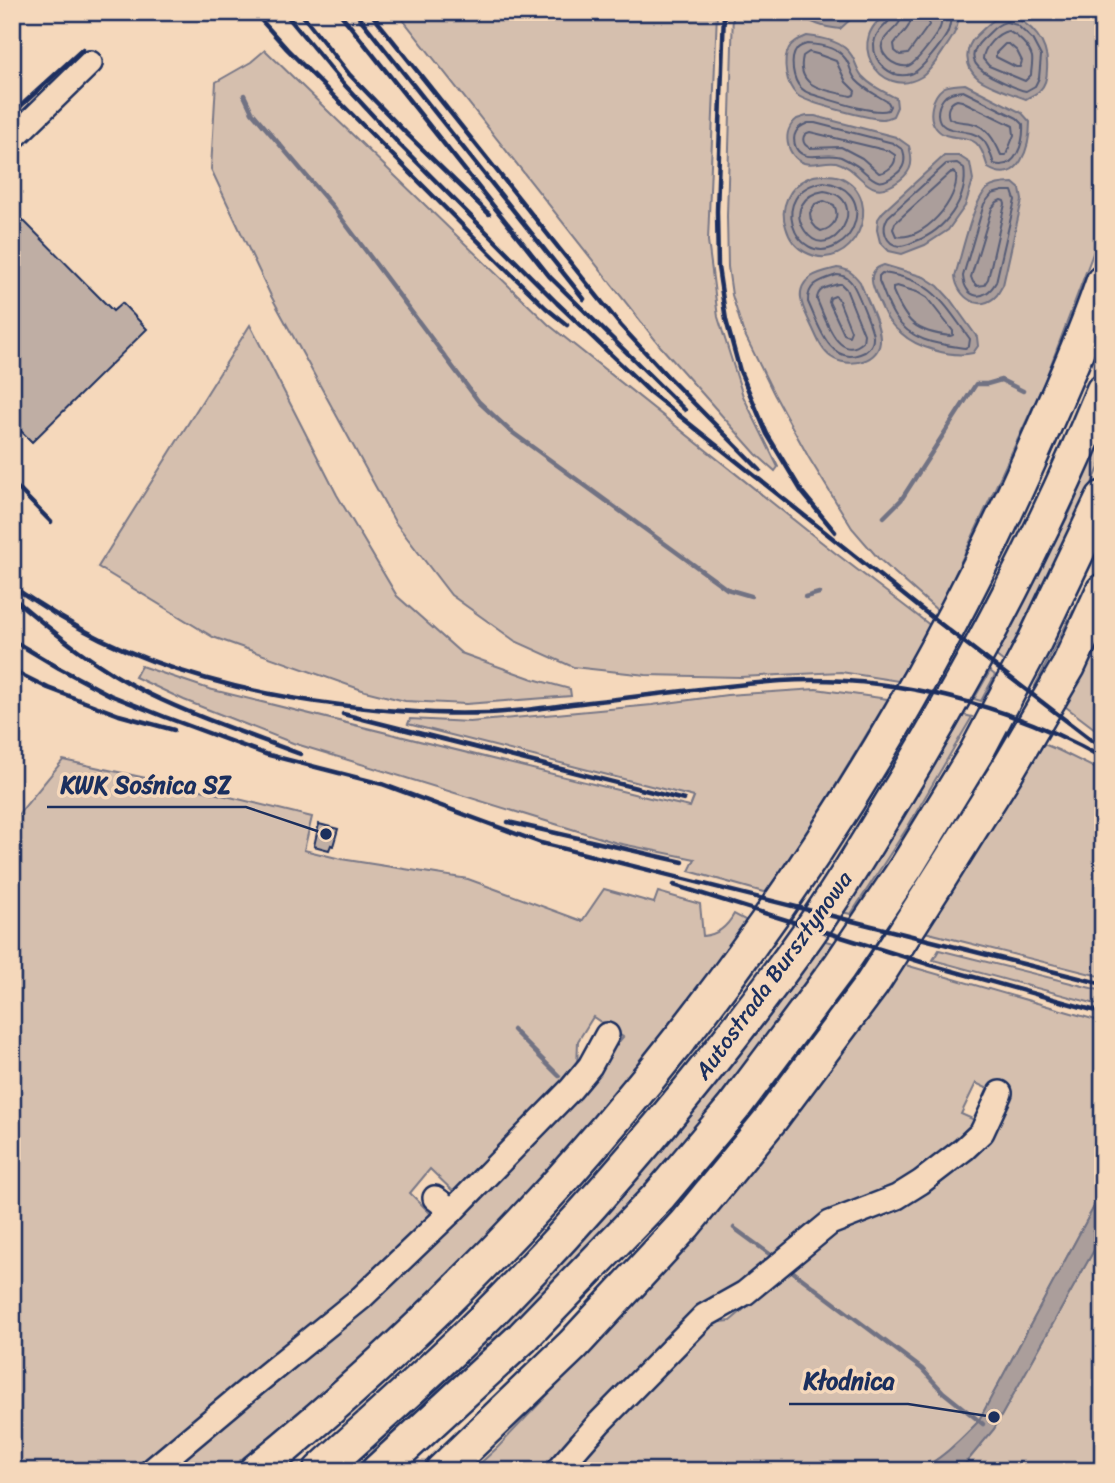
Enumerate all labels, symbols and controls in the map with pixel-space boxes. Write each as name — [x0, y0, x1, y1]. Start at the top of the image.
callout: KWK Sośnica SZ — [47, 762, 246, 807]
text: KWK Sośnica SZ — [59, 764, 232, 806]
street label: Autostrada Bursztynowa — [683, 862, 864, 1089]
callout: Kłodnica — [789, 1359, 908, 1404]
text: Kłodnica — [803, 1360, 895, 1402]

